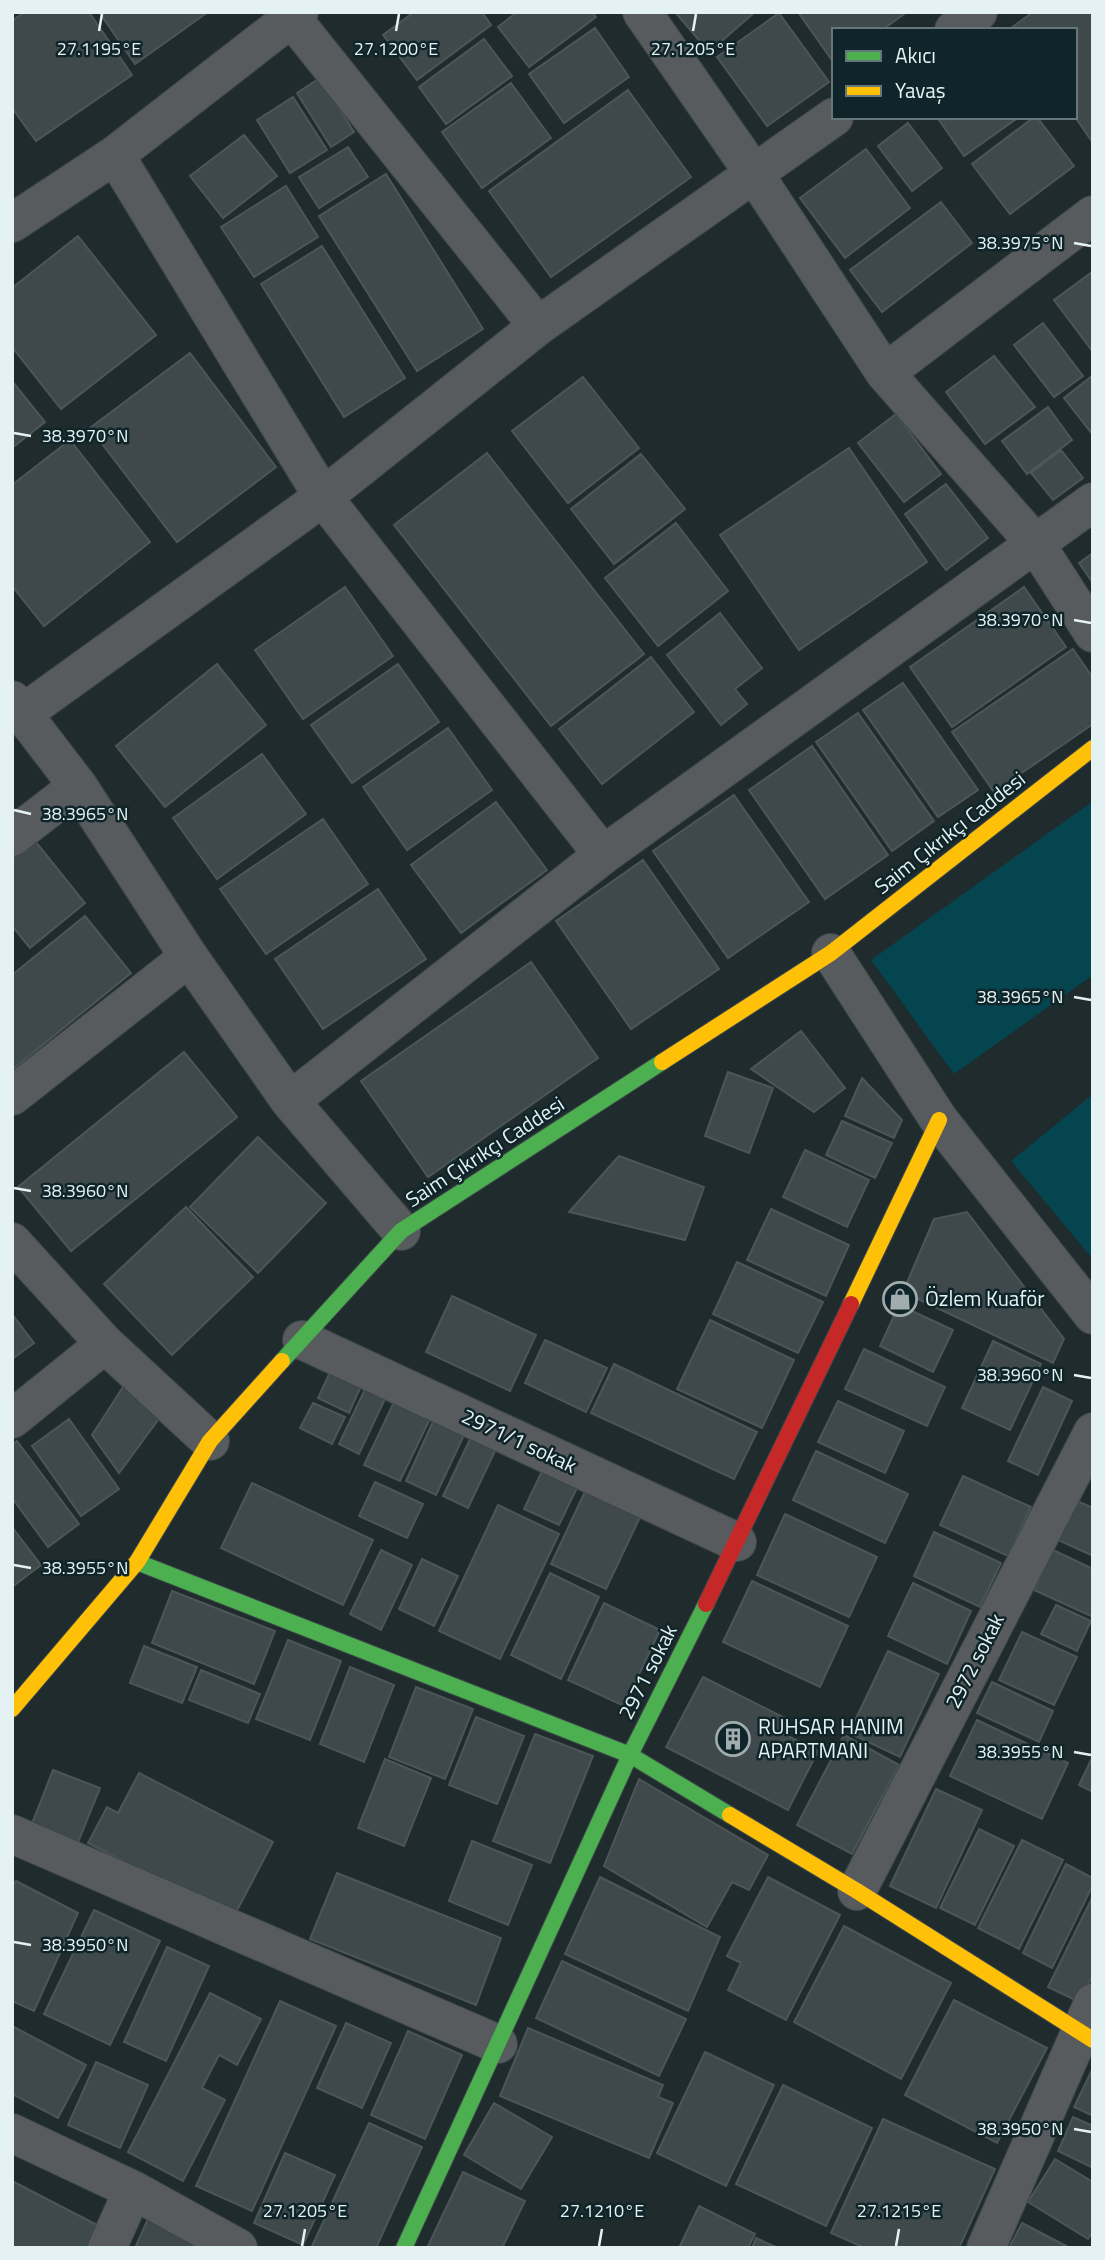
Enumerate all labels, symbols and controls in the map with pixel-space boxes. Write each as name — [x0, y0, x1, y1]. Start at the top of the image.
legend — [832, 28, 1077, 119]
text: 27.1195°E — [57, 35, 141, 62]
text: 27.1200°E — [354, 35, 438, 62]
text: 27.1205°E — [651, 35, 735, 62]
text: Akıcı — [895, 39, 936, 71]
text: Yavaş — [895, 74, 946, 106]
text: 38.3975°N — [977, 229, 1063, 256]
text: 38.3970°N — [42, 422, 128, 449]
text: 38.3970°N — [977, 606, 1063, 633]
street label: Saim Çıkrıkçı Caddesi — [867, 763, 1032, 901]
text: 38.3965°N — [42, 800, 128, 827]
text: 38.3965°N — [977, 983, 1063, 1010]
street label: Saim Çıkrıkçı Caddesi — [399, 1088, 570, 1215]
text: 38.3960°N — [42, 1177, 128, 1204]
shop icon: Özlem Kuaför — [881, 1280, 919, 1318]
place label: Özlem Kuaför — [925, 1282, 1045, 1314]
text: 38.3960°N — [977, 1361, 1063, 1388]
street label: 2971/1 sokak — [457, 1399, 582, 1481]
text: 38.3955°N — [42, 1554, 128, 1581]
street label: 2972 sokak — [936, 1607, 1012, 1714]
street label: 2971 sokak — [609, 1618, 685, 1725]
place label: RUHSAR HANIM APARTMANI — [758, 1710, 904, 1766]
building icon: RUHSAR HANIM APARTMANI — [714, 1720, 752, 1758]
text: 38.3955°N — [977, 1738, 1063, 1765]
text: 38.3950°N — [42, 1931, 128, 1958]
text: 38.3950°N — [977, 2115, 1063, 2142]
text: 27.1205°E — [263, 2197, 347, 2224]
text: 27.1210°E — [560, 2197, 644, 2224]
text: 27.1215°E — [857, 2197, 941, 2224]

